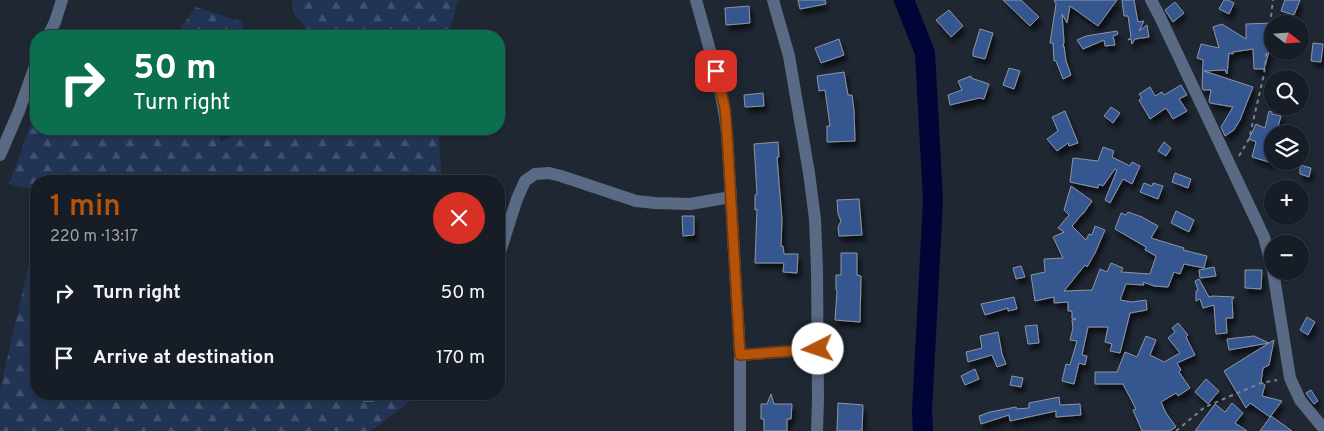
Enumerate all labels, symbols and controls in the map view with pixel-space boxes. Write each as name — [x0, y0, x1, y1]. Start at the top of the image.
north arrow — [1264, 15, 1309, 60]
map controls — [1264, 15, 1309, 280]
text: 50 m — [133, 47, 217, 91]
icon: right — [50, 50, 115, 115]
pin — [695, 50, 737, 92]
icon: arrive — [702, 57, 730, 85]
button: search — [1264, 70, 1309, 115]
text: Turn right — [133, 90, 230, 117]
button: layers — [1264, 125, 1309, 170]
button: + — [1264, 180, 1309, 225]
text: 1 min — [50, 189, 121, 226]
button: close — [433, 192, 485, 244]
text: 220 m · 13:17 — [50, 227, 138, 247]
button: − — [1264, 235, 1309, 280]
icon: right — [50, 279, 78, 307]
text: Turn right — [93, 281, 181, 305]
text: 50 m — [440, 281, 485, 305]
position arrow — [791, 322, 843, 374]
icon: arrive — [50, 344, 78, 372]
text: Arrive at destination — [93, 346, 274, 370]
text: 170 m — [436, 346, 485, 370]

